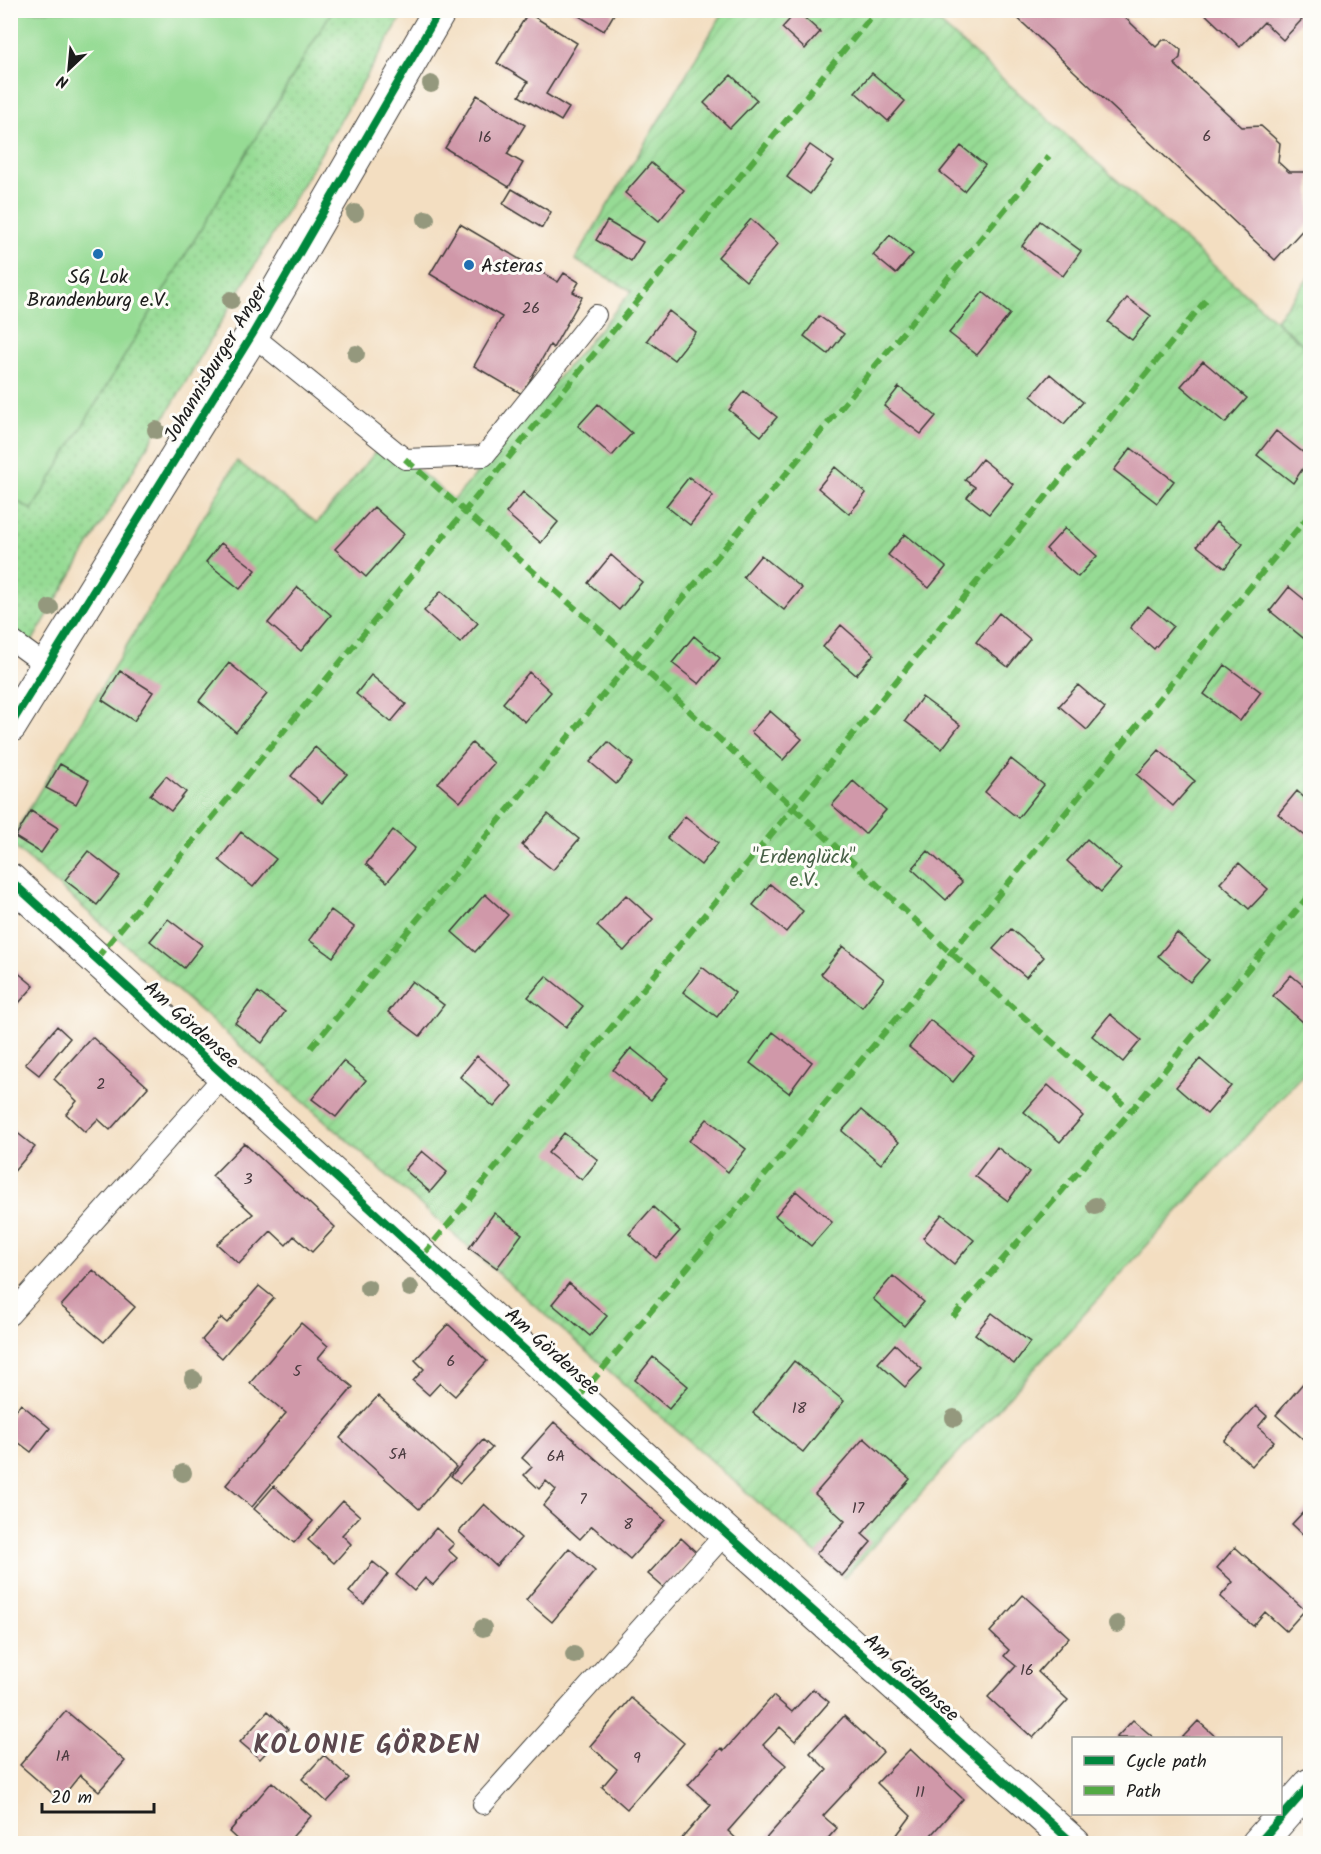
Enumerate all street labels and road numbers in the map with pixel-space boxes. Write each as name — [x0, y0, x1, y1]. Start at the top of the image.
street label: Johannisburger Anger — [156, 276, 278, 449]
street label: Am Gördensee — [135, 973, 246, 1078]
street label: Am Gördensee — [496, 1300, 607, 1405]
street label: Am Gördensee — [855, 1626, 966, 1731]

